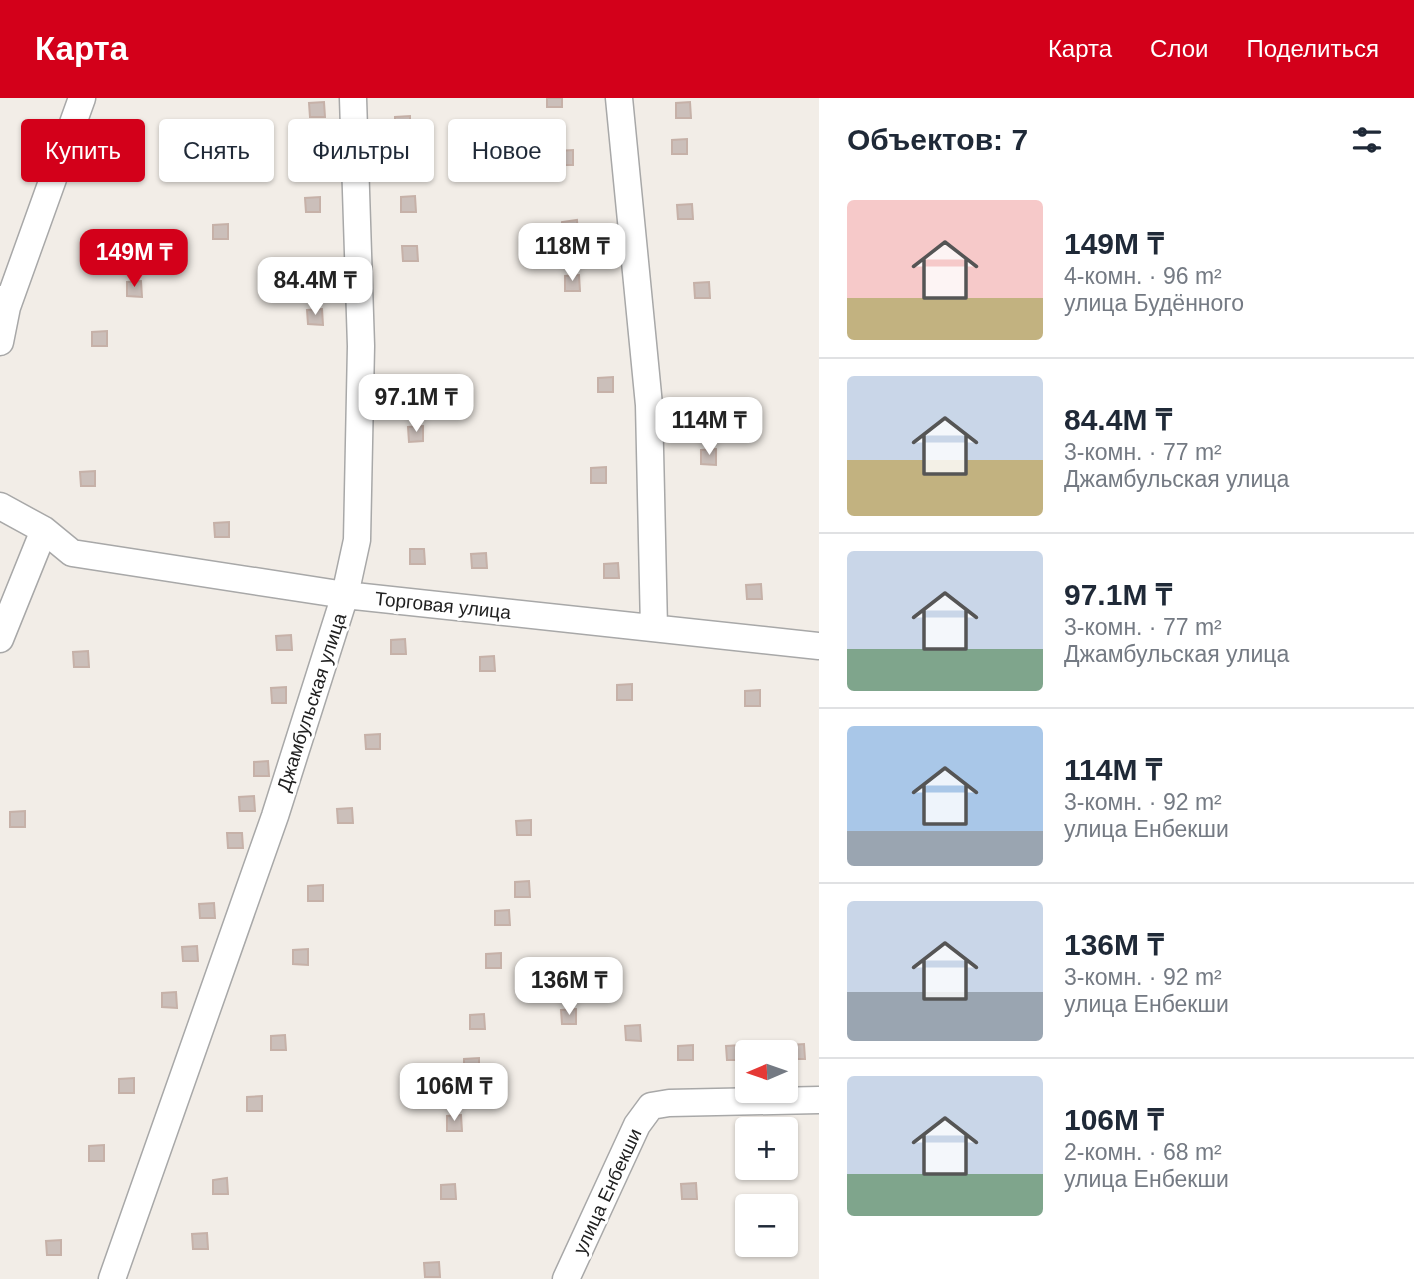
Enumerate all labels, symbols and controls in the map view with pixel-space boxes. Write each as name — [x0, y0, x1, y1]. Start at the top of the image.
text: Карта — [35, 30, 128, 67]
text: Карта — [1048, 35, 1112, 62]
text: Слои — [1150, 35, 1208, 62]
text: Поделиться — [1246, 35, 1379, 62]
chip: Купить — [21, 119, 145, 182]
chip: Снять — [159, 119, 274, 182]
chip: Фильтры — [288, 119, 434, 182]
chip: Новое — [448, 119, 566, 182]
icon: filters — [1348, 121, 1386, 159]
text: Объектов: 7 — [847, 123, 1028, 156]
pin: 118M ₸ — [515, 223, 629, 283]
text: 149M ₸ — [1064, 227, 1164, 260]
icon: home — [903, 228, 987, 312]
pin: 149M ₸ — [77, 230, 191, 289]
text: 118M ₸ — [534, 233, 610, 259]
text: 149M ₸ — [96, 239, 172, 265]
pin: 84.4M ₸ — [250, 258, 380, 317]
text: 4-комн. · 96 m² — [1064, 263, 1222, 289]
text: 84.4M ₸ — [274, 267, 356, 293]
text: улица Будённого — [1064, 290, 1244, 316]
pin: 97.1M ₸ — [351, 374, 481, 434]
text: 97.1M ₸ — [375, 384, 457, 410]
pin: 114M ₸ — [652, 398, 766, 457]
text: 84.4M ₸ — [1064, 403, 1172, 436]
icon: home — [903, 404, 987, 488]
text: 114M ₸ — [671, 407, 747, 433]
text: 3-комн. · 77 m² — [1064, 439, 1222, 465]
text: Джамбульская улица — [1064, 466, 1289, 492]
text: 97.1M ₸ — [1064, 578, 1172, 611]
icon: home — [903, 579, 987, 663]
street label: Торговая улица — [374, 588, 512, 623]
street label: Джамбульская улица — [273, 610, 350, 794]
text: 3-комн. · 77 m² — [1064, 614, 1222, 640]
text: Джамбульская улица — [1064, 641, 1289, 667]
text: 114M ₸ — [1064, 753, 1162, 786]
icon: home — [903, 754, 987, 838]
text: 3-комн. · 92 m² — [1064, 789, 1222, 815]
text: улица Енбекши — [1064, 816, 1229, 842]
text: 136M ₸ — [1064, 928, 1164, 961]
icon: home — [903, 929, 987, 1013]
pin: 136M ₸ — [512, 958, 626, 1017]
text: 3-комн. · 92 m² — [1064, 964, 1222, 990]
text: 136M ₸ — [531, 967, 607, 993]
text: улица Енбекши — [1064, 991, 1229, 1017]
north arrow — [735, 1040, 798, 1102]
map controls — [735, 1040, 798, 1257]
pin: 106M ₸ — [397, 1063, 511, 1123]
text: 106M ₸ — [416, 1073, 492, 1099]
text: 106M ₸ — [1064, 1103, 1164, 1136]
icon: home — [903, 1104, 987, 1188]
button: + — [735, 1117, 798, 1180]
street label: улица Енбекши — [569, 1125, 646, 1257]
text: 2-комн. · 68 m² — [1064, 1139, 1222, 1165]
text: улица Енбекши — [1064, 1166, 1229, 1192]
button: − — [735, 1194, 798, 1257]

